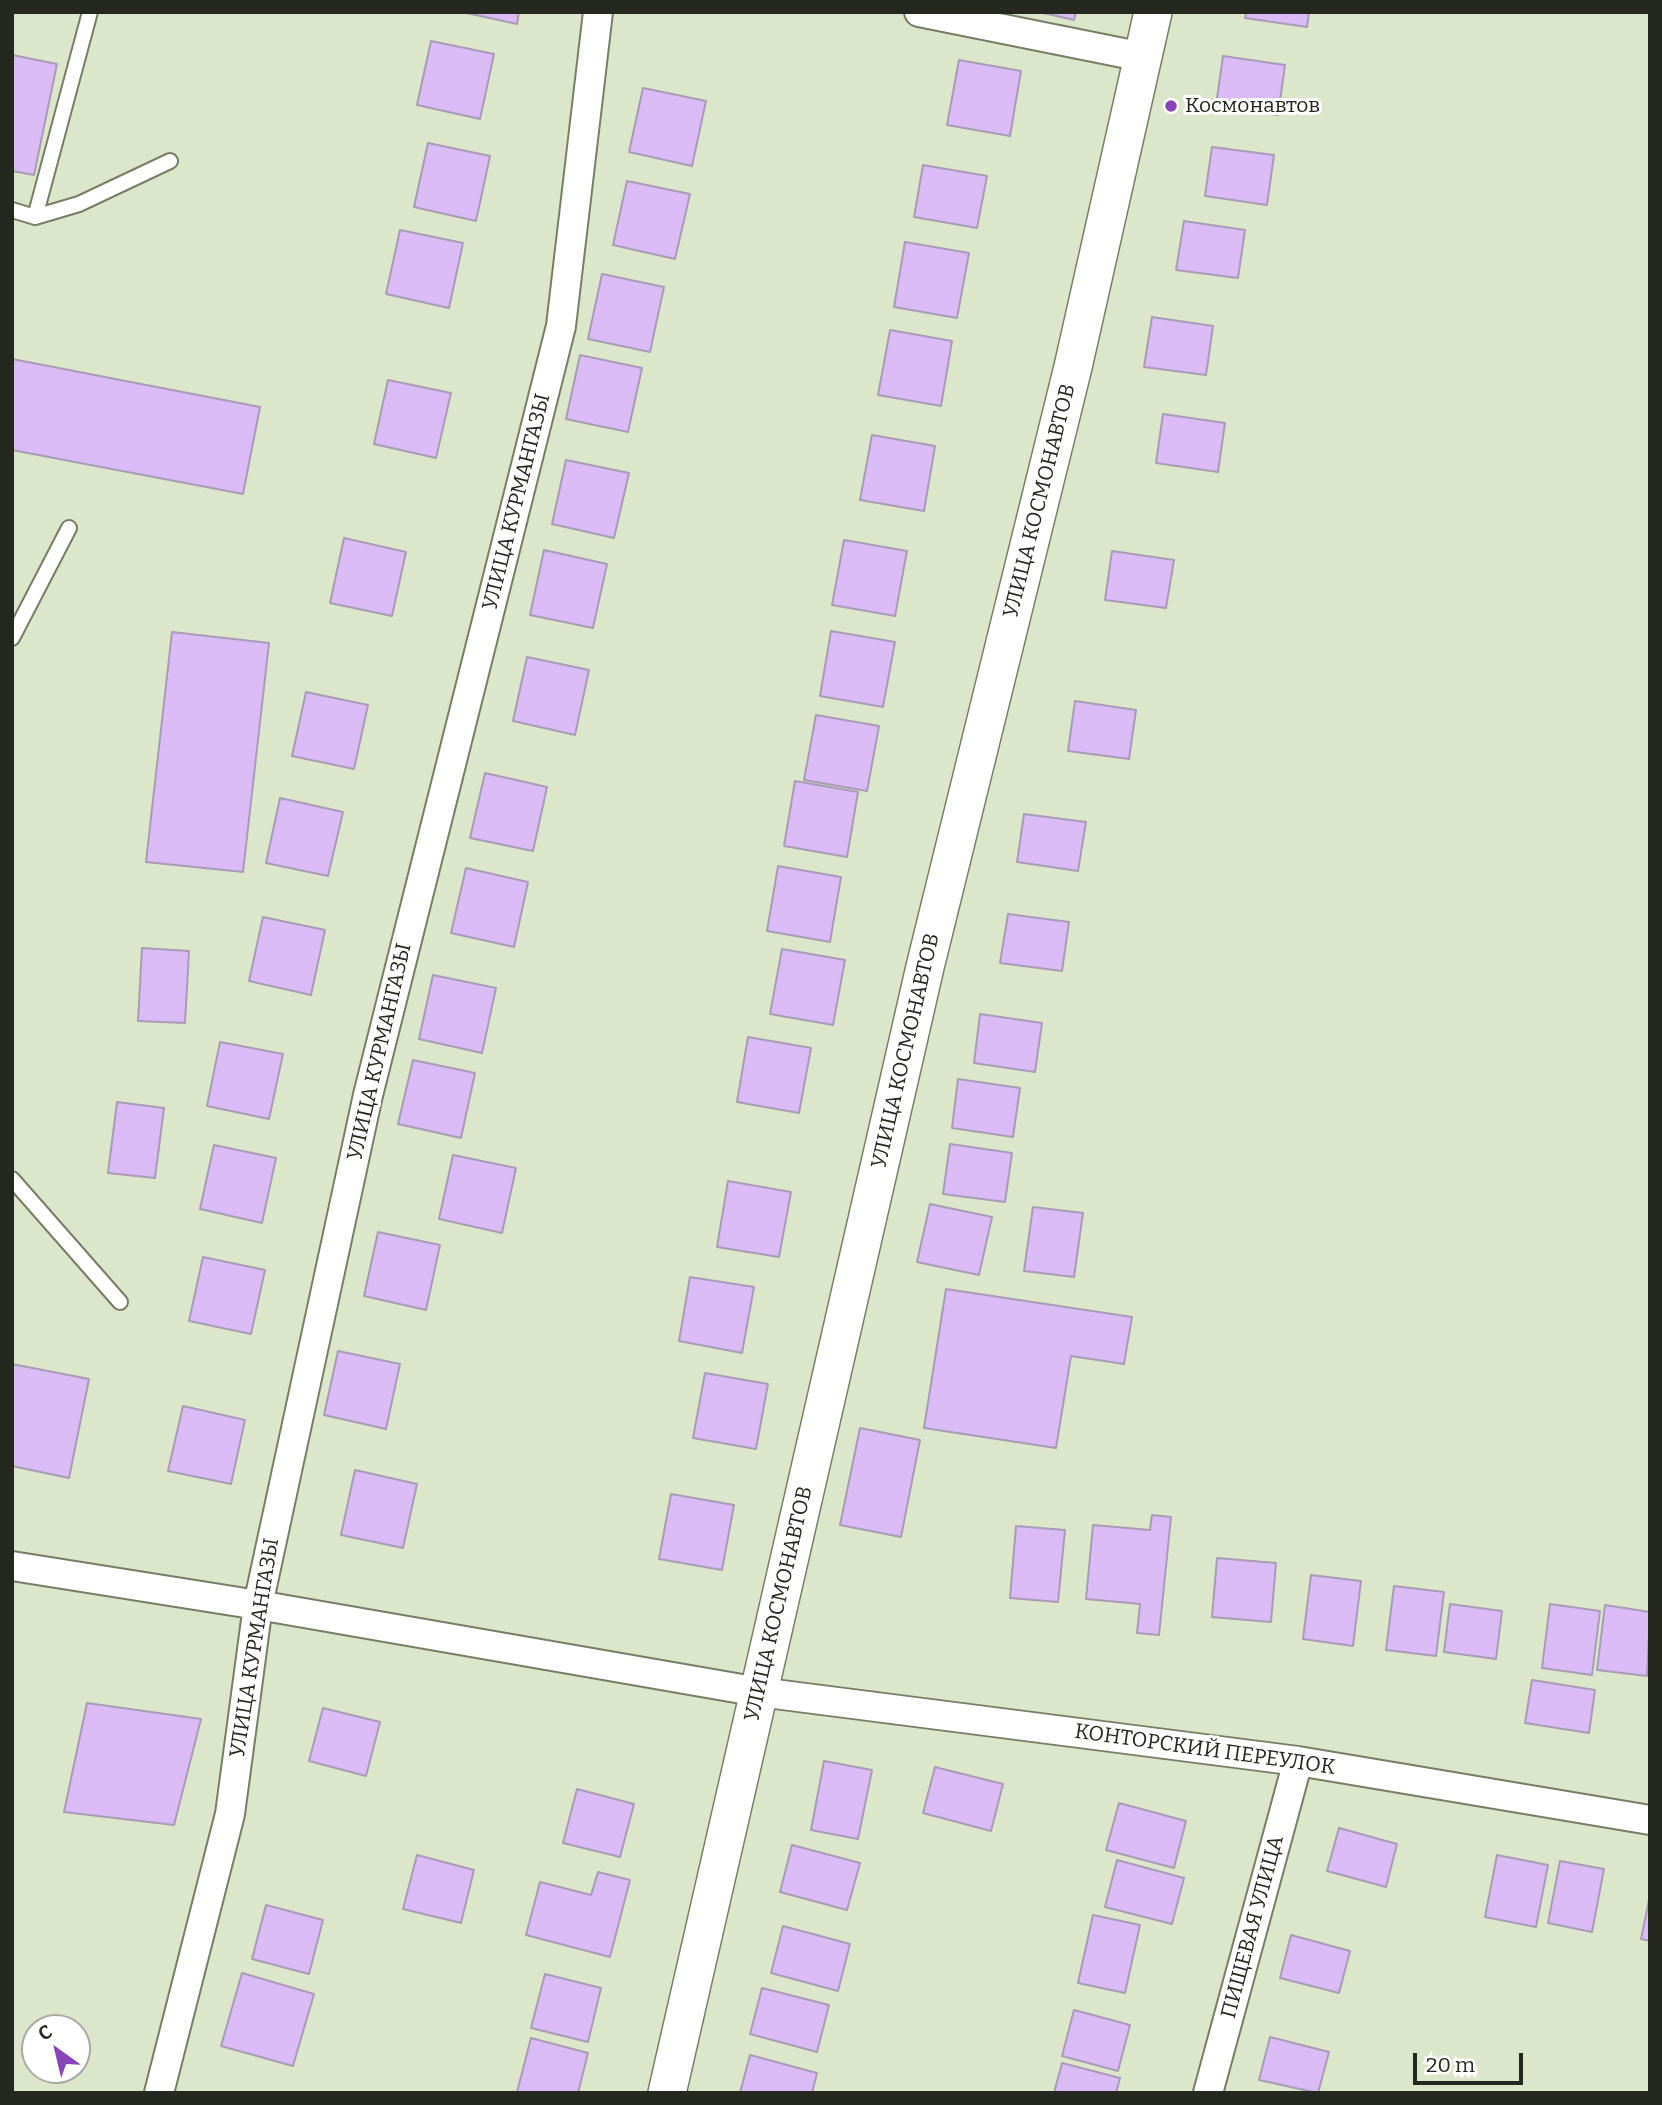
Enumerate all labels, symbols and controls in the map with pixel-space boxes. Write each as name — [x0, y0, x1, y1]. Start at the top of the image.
place label: Космонавтов — [1185, 93, 1320, 119]
marker: Космонавтов — [1163, 98, 1179, 114]
street label: УЛИЦА КОСМОНАВТОВ — [999, 381, 1081, 621]
street label: УЛИЦА КУРМАНГАЗЫ — [478, 391, 556, 613]
street label: УЛИЦА КОСМОНАВТОВ — [867, 931, 945, 1171]
street label: УЛИЦА КУРМАНГАЗЫ — [343, 941, 417, 1163]
street label: УЛИЦА КОСМОНАВТОВ — [740, 1484, 818, 1724]
street label: УЛИЦА КУРМАНГАЗЫ — [225, 1536, 285, 1760]
street label: КОНТОРСКИЙ ПЕРЕУЛОК — [1073, 1719, 1337, 1781]
street label: ПИЩЕВАЯ УЛИЦА — [1216, 1833, 1290, 2021]
north arrow — [21, 2014, 91, 2084]
text: С — [34, 2020, 57, 2046]
scale bar — [1417, 2038, 1527, 2082]
text: 20 m — [1426, 2052, 1475, 2078]

